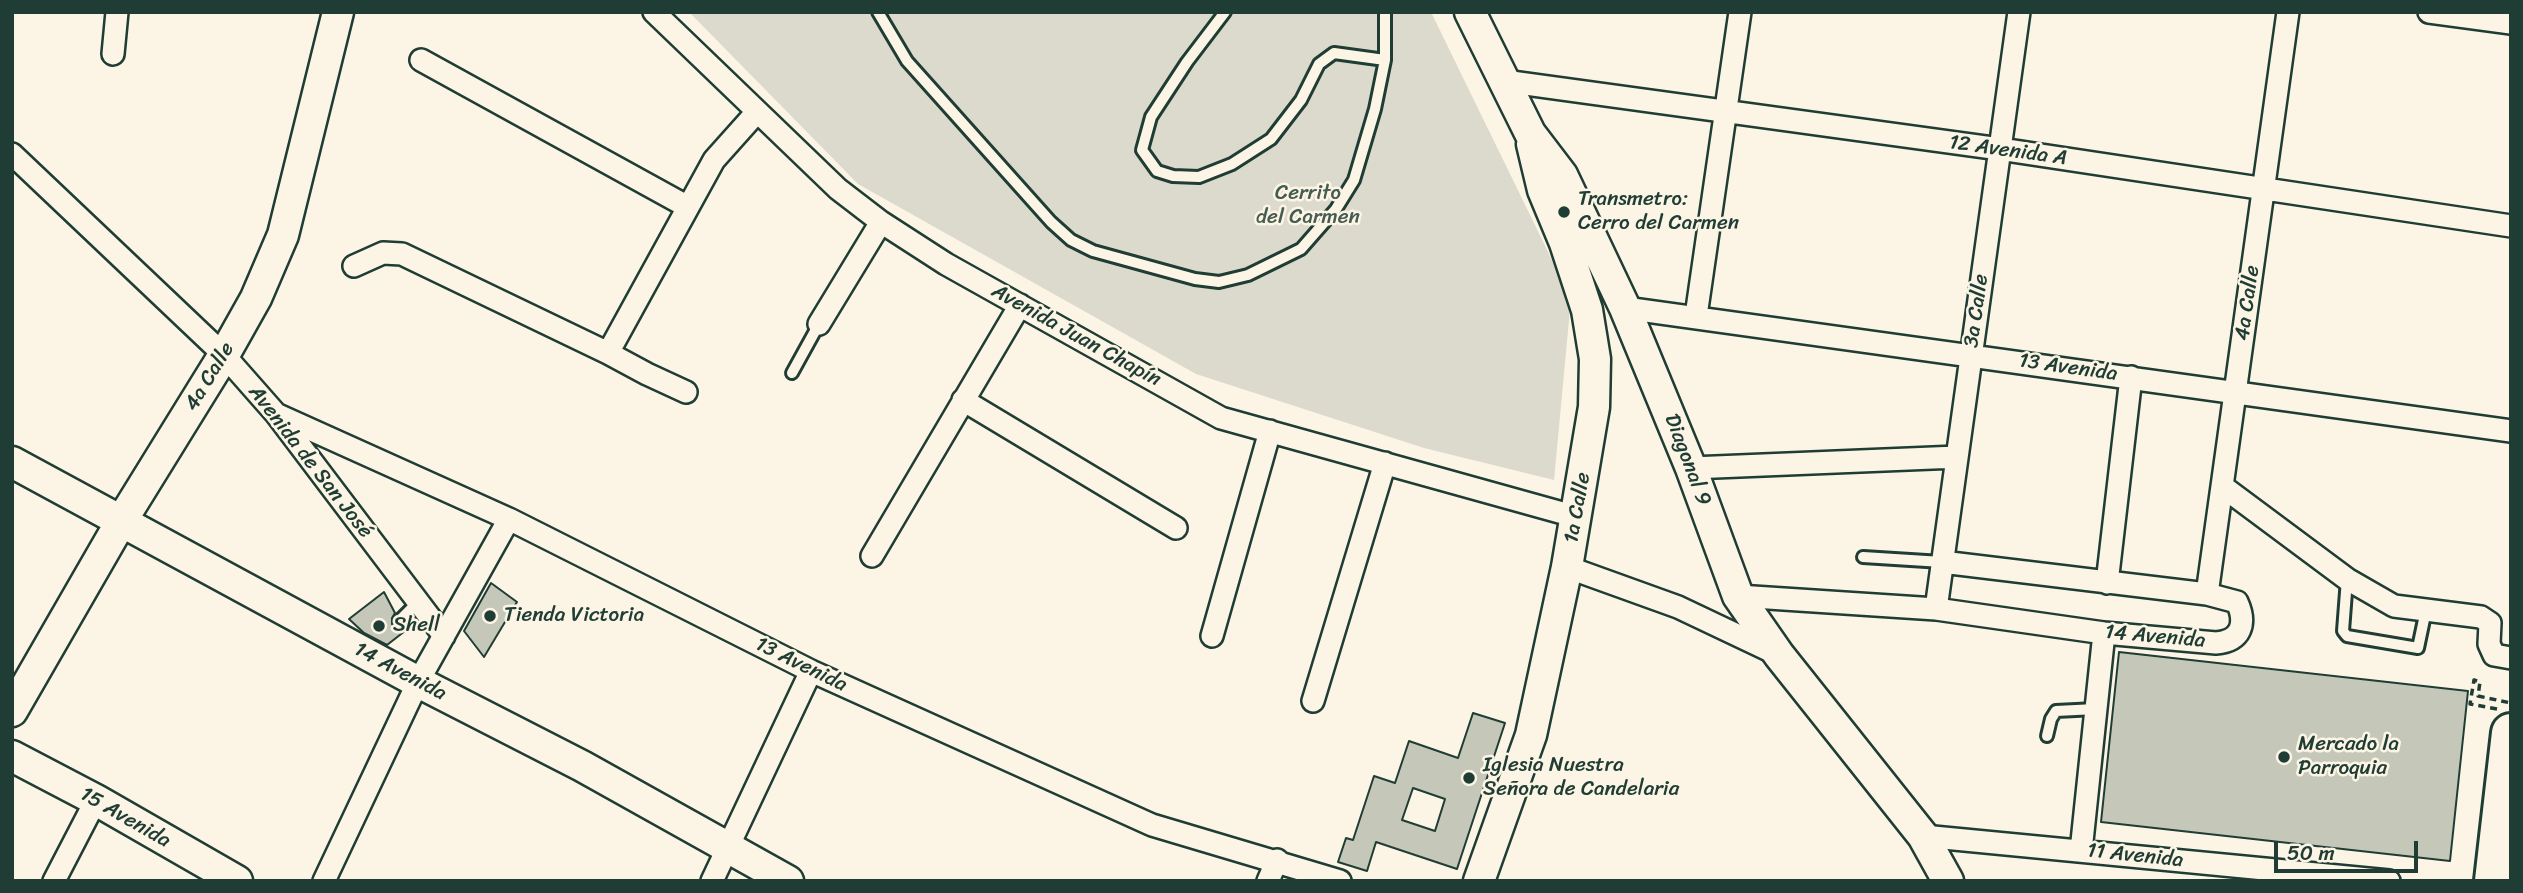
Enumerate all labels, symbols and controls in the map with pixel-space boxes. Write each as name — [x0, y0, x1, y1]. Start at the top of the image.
street label: 12 Avenida A — [1947, 130, 2069, 172]
park label: Cerrito del Carmen — [1256, 181, 1360, 231]
place label: Transmetro: Cerro del Carmen — [1578, 187, 1739, 237]
marker: Transmetro: Cerro del Carmen — [1556, 204, 1572, 220]
street label: 4a Calle — [2230, 264, 2266, 342]
street label: 3a Calle — [1959, 273, 1995, 349]
street label: Avenida Juan Chapín — [987, 279, 1165, 393]
street label: 4a Calle — [180, 338, 240, 416]
street label: 13 Avenida — [2017, 349, 2119, 387]
street label: Avenida de San José — [242, 380, 378, 544]
street label: Diagonal 9 — [1658, 411, 1716, 509]
street label: 1a Calle — [1559, 471, 1597, 545]
place label: Tienda Victoria — [504, 603, 644, 629]
marker: Tienda Victoria — [482, 608, 498, 624]
place label: Shell — [393, 613, 440, 639]
marker: Shell — [371, 618, 387, 634]
street label: 14 Avenida — [2104, 620, 2206, 654]
street label: 13 Avenida — [751, 632, 851, 698]
street label: 14 Avenida — [350, 637, 450, 707]
place label: Mercado la Parroquia — [2298, 732, 2399, 782]
marker: Mercado la Parroquia — [2276, 749, 2292, 765]
place label: Iglesia Nuestra Señora de Candelaria — [1483, 753, 1679, 803]
marker: Iglesia Nuestra Señora de Candelaria — [1461, 770, 1477, 786]
street label: 15 Avenida — [75, 782, 175, 854]
scale bar — [2278, 826, 2422, 870]
text: 50 m — [2287, 834, 2335, 872]
street label: 11 Avenida — [2086, 838, 2184, 874]

